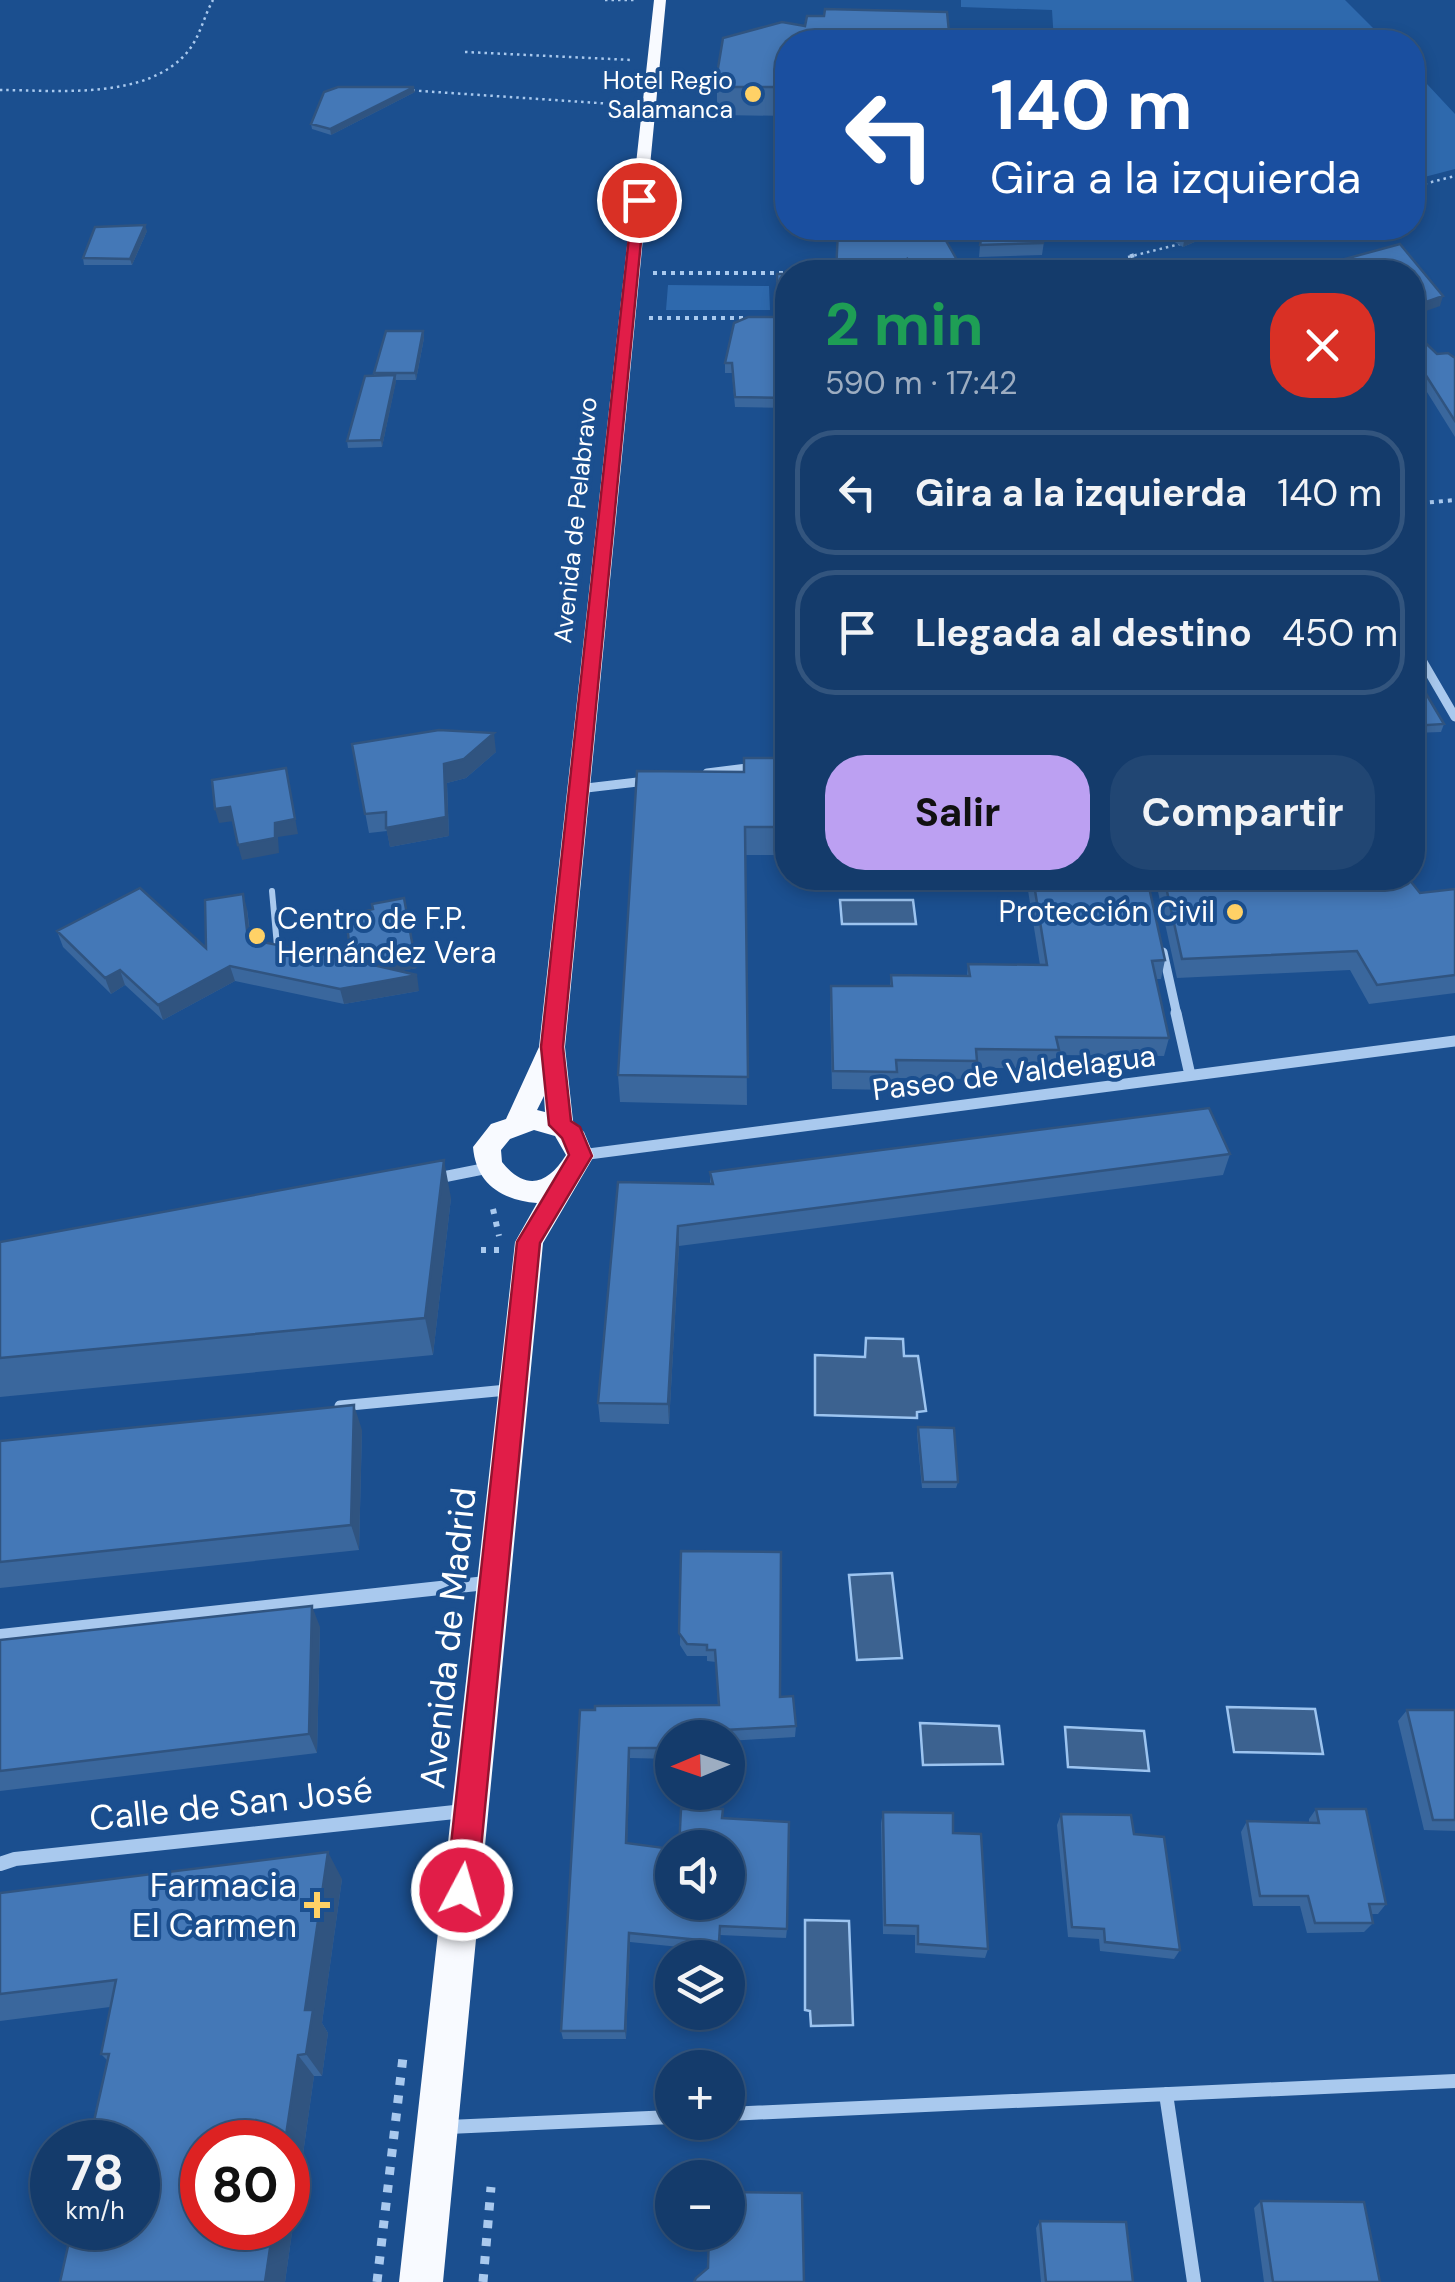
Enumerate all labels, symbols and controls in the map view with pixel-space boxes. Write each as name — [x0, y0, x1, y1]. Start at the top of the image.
text: 140 m — [990, 60, 1193, 151]
place label: Hotel Regio Salamanca — [603, 64, 733, 126]
icon: left — [825, 70, 955, 200]
marker: Hotel Regio Salamanca — [742, 83, 764, 105]
text: Gira a la izquierda — [990, 148, 1361, 207]
pin — [597, 158, 682, 243]
icon: arrive — [612, 173, 667, 228]
text: 2 min — [825, 285, 984, 364]
button: close — [1270, 293, 1375, 398]
text: 590 m · 17:42 — [825, 362, 1017, 404]
street label: Avenida de Pelabravo — [546, 395, 605, 645]
icon: left — [830, 465, 885, 520]
text: Gira a la izquierda — [915, 468, 1247, 518]
text: 140 m — [1277, 468, 1382, 518]
icon: arrive — [830, 605, 885, 660]
text: Llegada al destino — [915, 608, 1252, 658]
text: 450 m — [1282, 608, 1398, 658]
button: Salir — [825, 755, 1090, 870]
button: Compartir — [1110, 755, 1375, 870]
place label: Protección Civil — [999, 892, 1215, 931]
place label: Centro de F.P. Hernández Vera — [277, 899, 496, 972]
marker: Protección Civil — [1224, 901, 1246, 923]
marker: Centro de F.P. Hernández Vera — [246, 925, 268, 947]
street label: Paseo de Valdelagua — [870, 1036, 1158, 1109]
street label: Avenida de Madrid — [409, 1485, 487, 1791]
north arrow — [655, 1720, 745, 1810]
map controls — [655, 1720, 745, 2250]
street label: Calle de San José — [87, 1766, 375, 1842]
button: sound — [655, 1830, 745, 1920]
position arrow — [410, 1838, 514, 1942]
place label: Farmacia El Carmen — [132, 1862, 297, 1948]
marker: Farmacia El Carmen — [306, 1894, 328, 1916]
button: layers — [655, 1940, 745, 2030]
button: + — [655, 2050, 745, 2140]
speed limit sign: 80 — [180, 2120, 310, 2250]
text: 78 — [66, 2140, 124, 2206]
button: − — [655, 2160, 745, 2250]
text: km/h — [65, 2194, 125, 2227]

